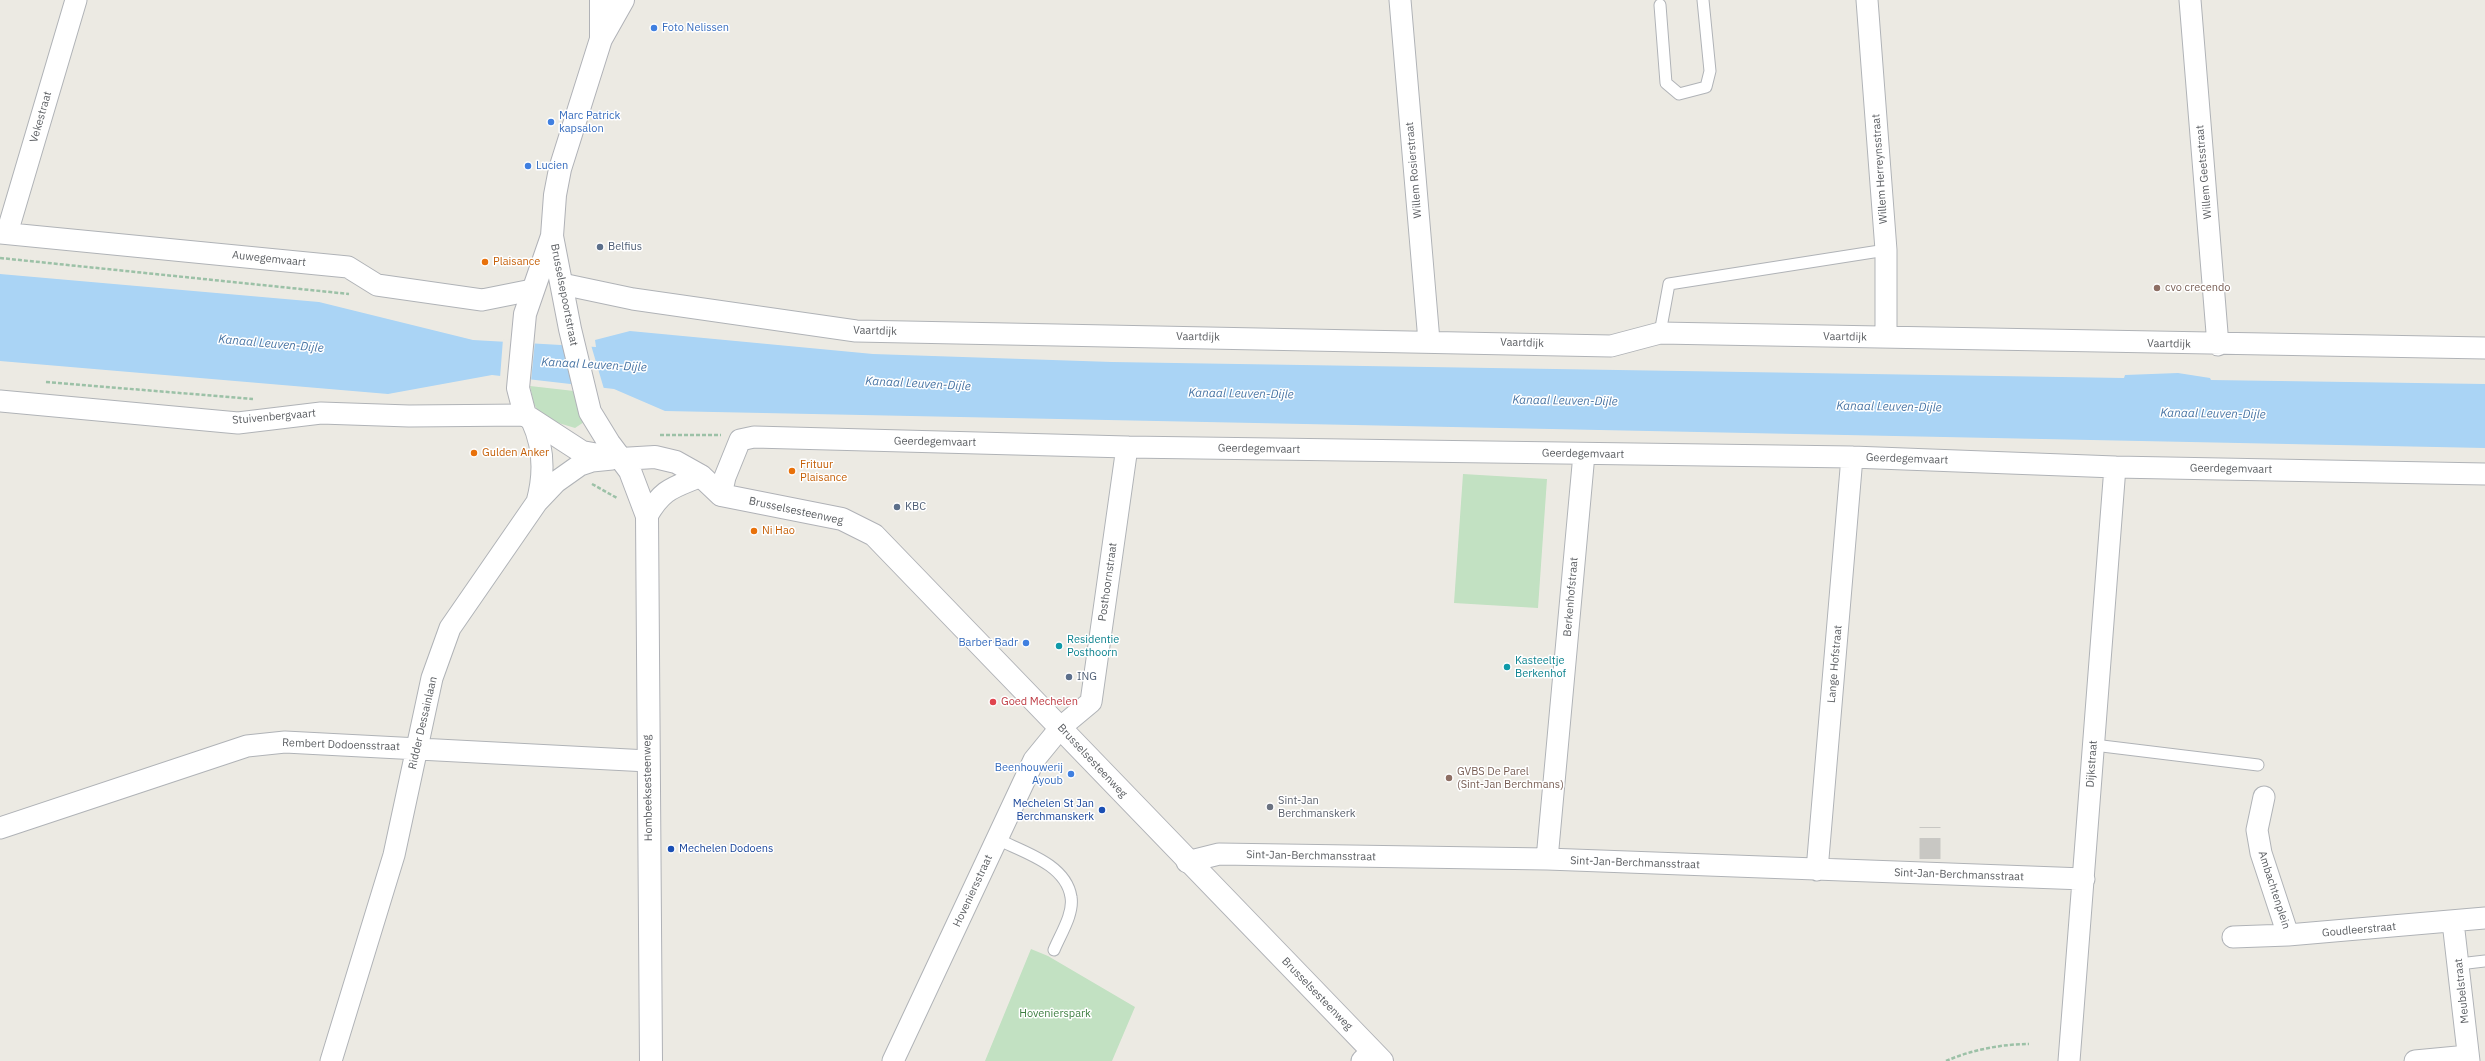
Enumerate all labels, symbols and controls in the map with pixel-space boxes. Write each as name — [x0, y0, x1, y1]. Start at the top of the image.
place label: Foto Nelissen — [662, 21, 729, 35]
marker: Foto Nelissen — [649, 23, 659, 33]
street label: Vekestraat — [27, 90, 55, 144]
place label: Marc Patrick kapsalon — [559, 109, 620, 135]
street label: Willem Herreynsstraat — [1870, 114, 1890, 224]
marker: Marc Patrick kapsalon — [546, 117, 556, 127]
street label: Willem Rosierstraat — [1403, 121, 1425, 219]
street label: Willem Geetsstraat — [2193, 124, 2215, 220]
place label: Lucien — [536, 159, 568, 173]
marker: Lucien — [523, 161, 533, 171]
place label: Belfius — [608, 240, 642, 254]
marker: Belfius — [595, 242, 605, 252]
street label: Brusselsepoortstraat — [548, 243, 580, 347]
street label: Auwegemvaart — [231, 249, 307, 269]
place label: Plaisance — [493, 255, 540, 269]
marker: Plaisance — [480, 257, 490, 267]
place label: cvo crecendo — [2165, 281, 2230, 295]
marker: cvo crecendo — [2152, 283, 2162, 293]
street label: Vaartdijk — [853, 324, 897, 338]
street label: Vaartdijk — [1176, 330, 1220, 344]
street label: Vaartdijk — [1823, 330, 1867, 344]
water label: Kanaal Leuven-Dijle — [218, 332, 324, 356]
street label: Vaartdijk — [1500, 336, 1544, 350]
street label: Vaartdijk — [2147, 337, 2191, 351]
water label: Kanaal Leuven-Dijle — [541, 355, 647, 375]
water label: Kanaal Leuven-Dijle — [865, 374, 971, 394]
water label: Kanaal Leuven-Dijle — [1188, 386, 1294, 402]
water label: Kanaal Leuven-Dijle — [1512, 393, 1618, 409]
water label: Kanaal Leuven-Dijle — [1836, 399, 1942, 415]
water label: Kanaal Leuven-Dijle — [2160, 406, 2266, 422]
street label: Stuivenbergvaart — [232, 407, 316, 427]
street label: Geerdegemvaart — [894, 435, 976, 449]
street label: Geerdegemvaart — [1218, 442, 1300, 456]
place label: Gulden Anker — [482, 446, 549, 460]
street label: Geerdegemvaart — [1542, 447, 1624, 461]
marker: Gulden Anker — [469, 448, 479, 458]
street label: Geerdegemvaart — [1866, 451, 1948, 467]
place label: Frituur Plaisance — [800, 458, 847, 484]
street label: Geerdegemvaart — [2190, 462, 2272, 476]
marker: Frituur Plaisance — [787, 466, 797, 476]
street label: Brusselsesteenweg — [748, 495, 844, 527]
place label: KBC — [905, 500, 926, 514]
marker: KBC — [892, 502, 902, 512]
place label: Ni Hao — [762, 524, 795, 538]
marker: Ni Hao — [749, 526, 759, 536]
street label: Posthoornstraat — [1096, 542, 1120, 622]
street label: Berkenhofstraat — [1561, 557, 1581, 637]
street label: Lange Hofstraat — [1825, 624, 1845, 704]
place label: Residentie Posthoorn — [1067, 633, 1119, 659]
place label: Barber Badr — [958, 636, 1018, 650]
marker: Barber Badr — [1021, 638, 1031, 648]
marker: Residentie Posthoorn — [1054, 641, 1064, 651]
place label: Kasteeltje Berkenhof — [1515, 654, 1566, 680]
marker: Kasteeltje Berkenhof — [1502, 662, 1512, 672]
place label: ING — [1077, 670, 1097, 684]
marker: ING — [1064, 672, 1074, 682]
street label: Ridder Dessainlaan — [406, 675, 440, 771]
place label: Goed Mechelen — [1001, 695, 1078, 709]
marker: Goed Mechelen — [988, 697, 998, 707]
street label: Brusselsesteenweg — [1054, 721, 1130, 801]
street label: Hombeeksesteenweg — [640, 735, 656, 841]
street label: Rembert Dodoensstraat — [282, 736, 400, 754]
street label: Dijkstraat — [2084, 740, 2100, 788]
place label: Beenhouwerij Ayoub — [995, 761, 1063, 787]
place label: GVBS De Parel (Sint-Jan Berchmans) — [1457, 765, 1564, 791]
marker: Beenhouwerij Ayoub — [1066, 769, 1076, 779]
marker: GVBS De Parel (Sint-Jan Berchmans) — [1444, 773, 1454, 783]
place label: Sint-Jan Berchmanskerk — [1278, 794, 1356, 820]
place label: Mechelen St Jan Berchmanskerk — [1013, 797, 1094, 823]
marker: Sint-Jan Berchmanskerk — [1265, 802, 1275, 812]
marker: Mechelen St Jan Berchmanskerk — [1097, 805, 1107, 815]
place label: Mechelen Dodoens — [679, 842, 773, 856]
marker: Mechelen Dodoens — [666, 844, 676, 854]
street label: Sint-Jan-Berchmansstraat — [1246, 848, 1376, 864]
street label: Ambachtenplein — [2255, 849, 2293, 931]
street label: Hoveniersstraat — [950, 853, 996, 929]
street label: Sint-Jan-Berchmansstraat — [1570, 854, 1700, 872]
street label: Sint-Jan-Berchmansstraat — [1894, 866, 2024, 884]
street label: Goudleerstraat — [2321, 920, 2397, 940]
street label: Brusselsesteenweg — [1279, 955, 1355, 1033]
street label: Meubelstraat — [2452, 958, 2472, 1024]
park label: Hovenierspark — [1019, 1007, 1091, 1021]

